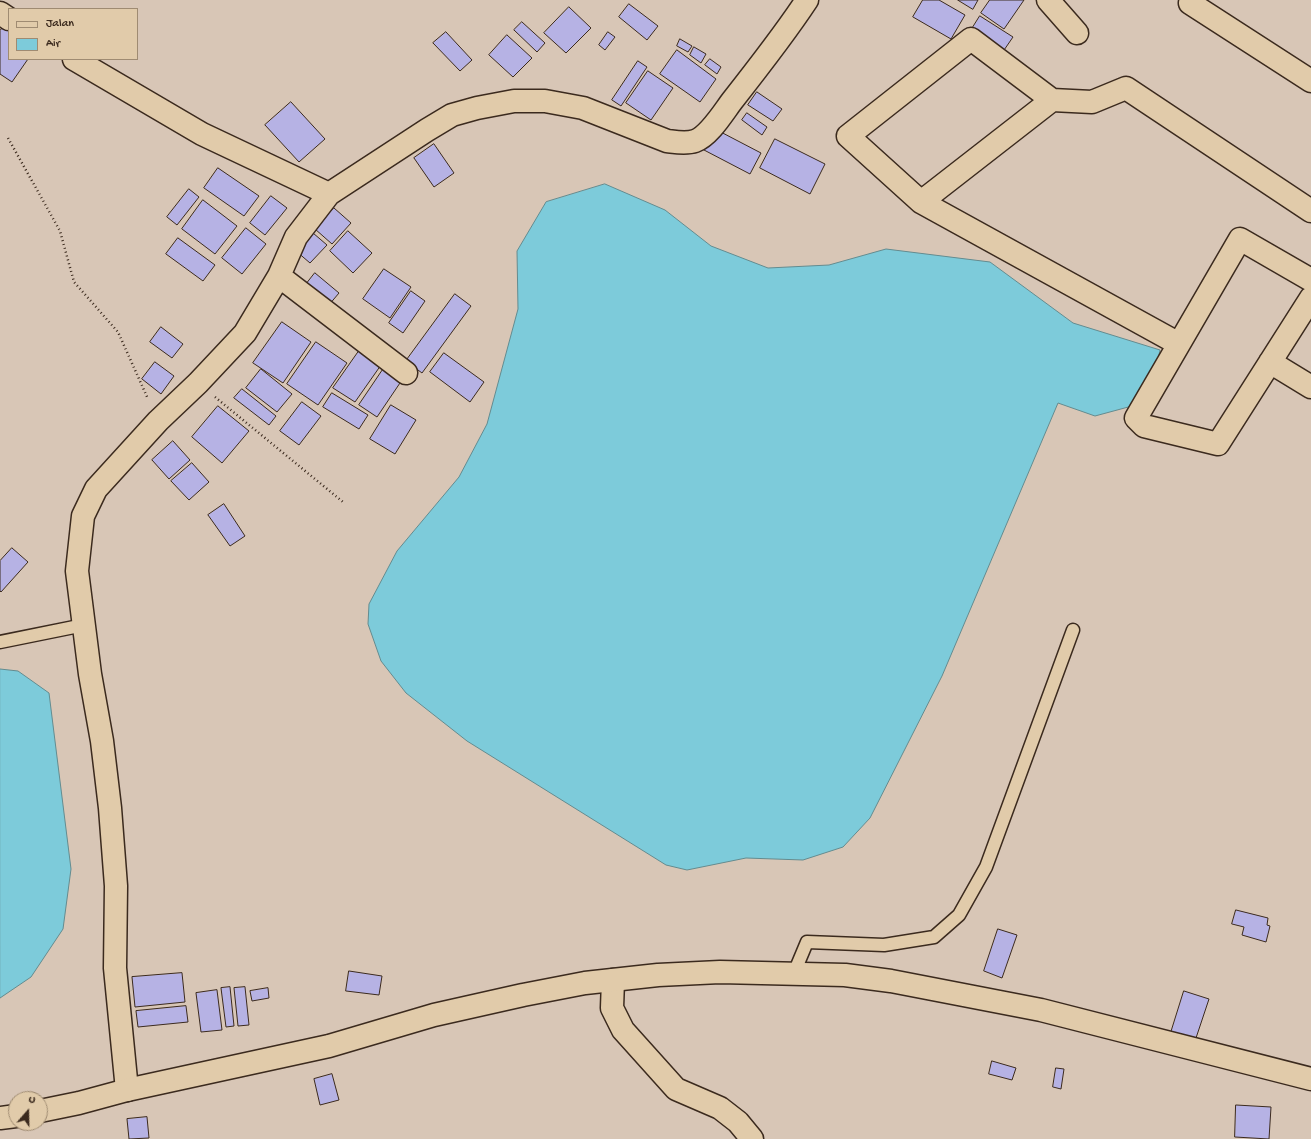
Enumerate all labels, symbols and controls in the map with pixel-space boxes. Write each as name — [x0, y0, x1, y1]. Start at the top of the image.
legend — [8, 8, 138, 60]
text: Jalan — [46, 17, 74, 31]
text: Air — [46, 37, 60, 51]
north arrow — [8, 1091, 48, 1131]
text: U — [27, 1094, 37, 1107]

